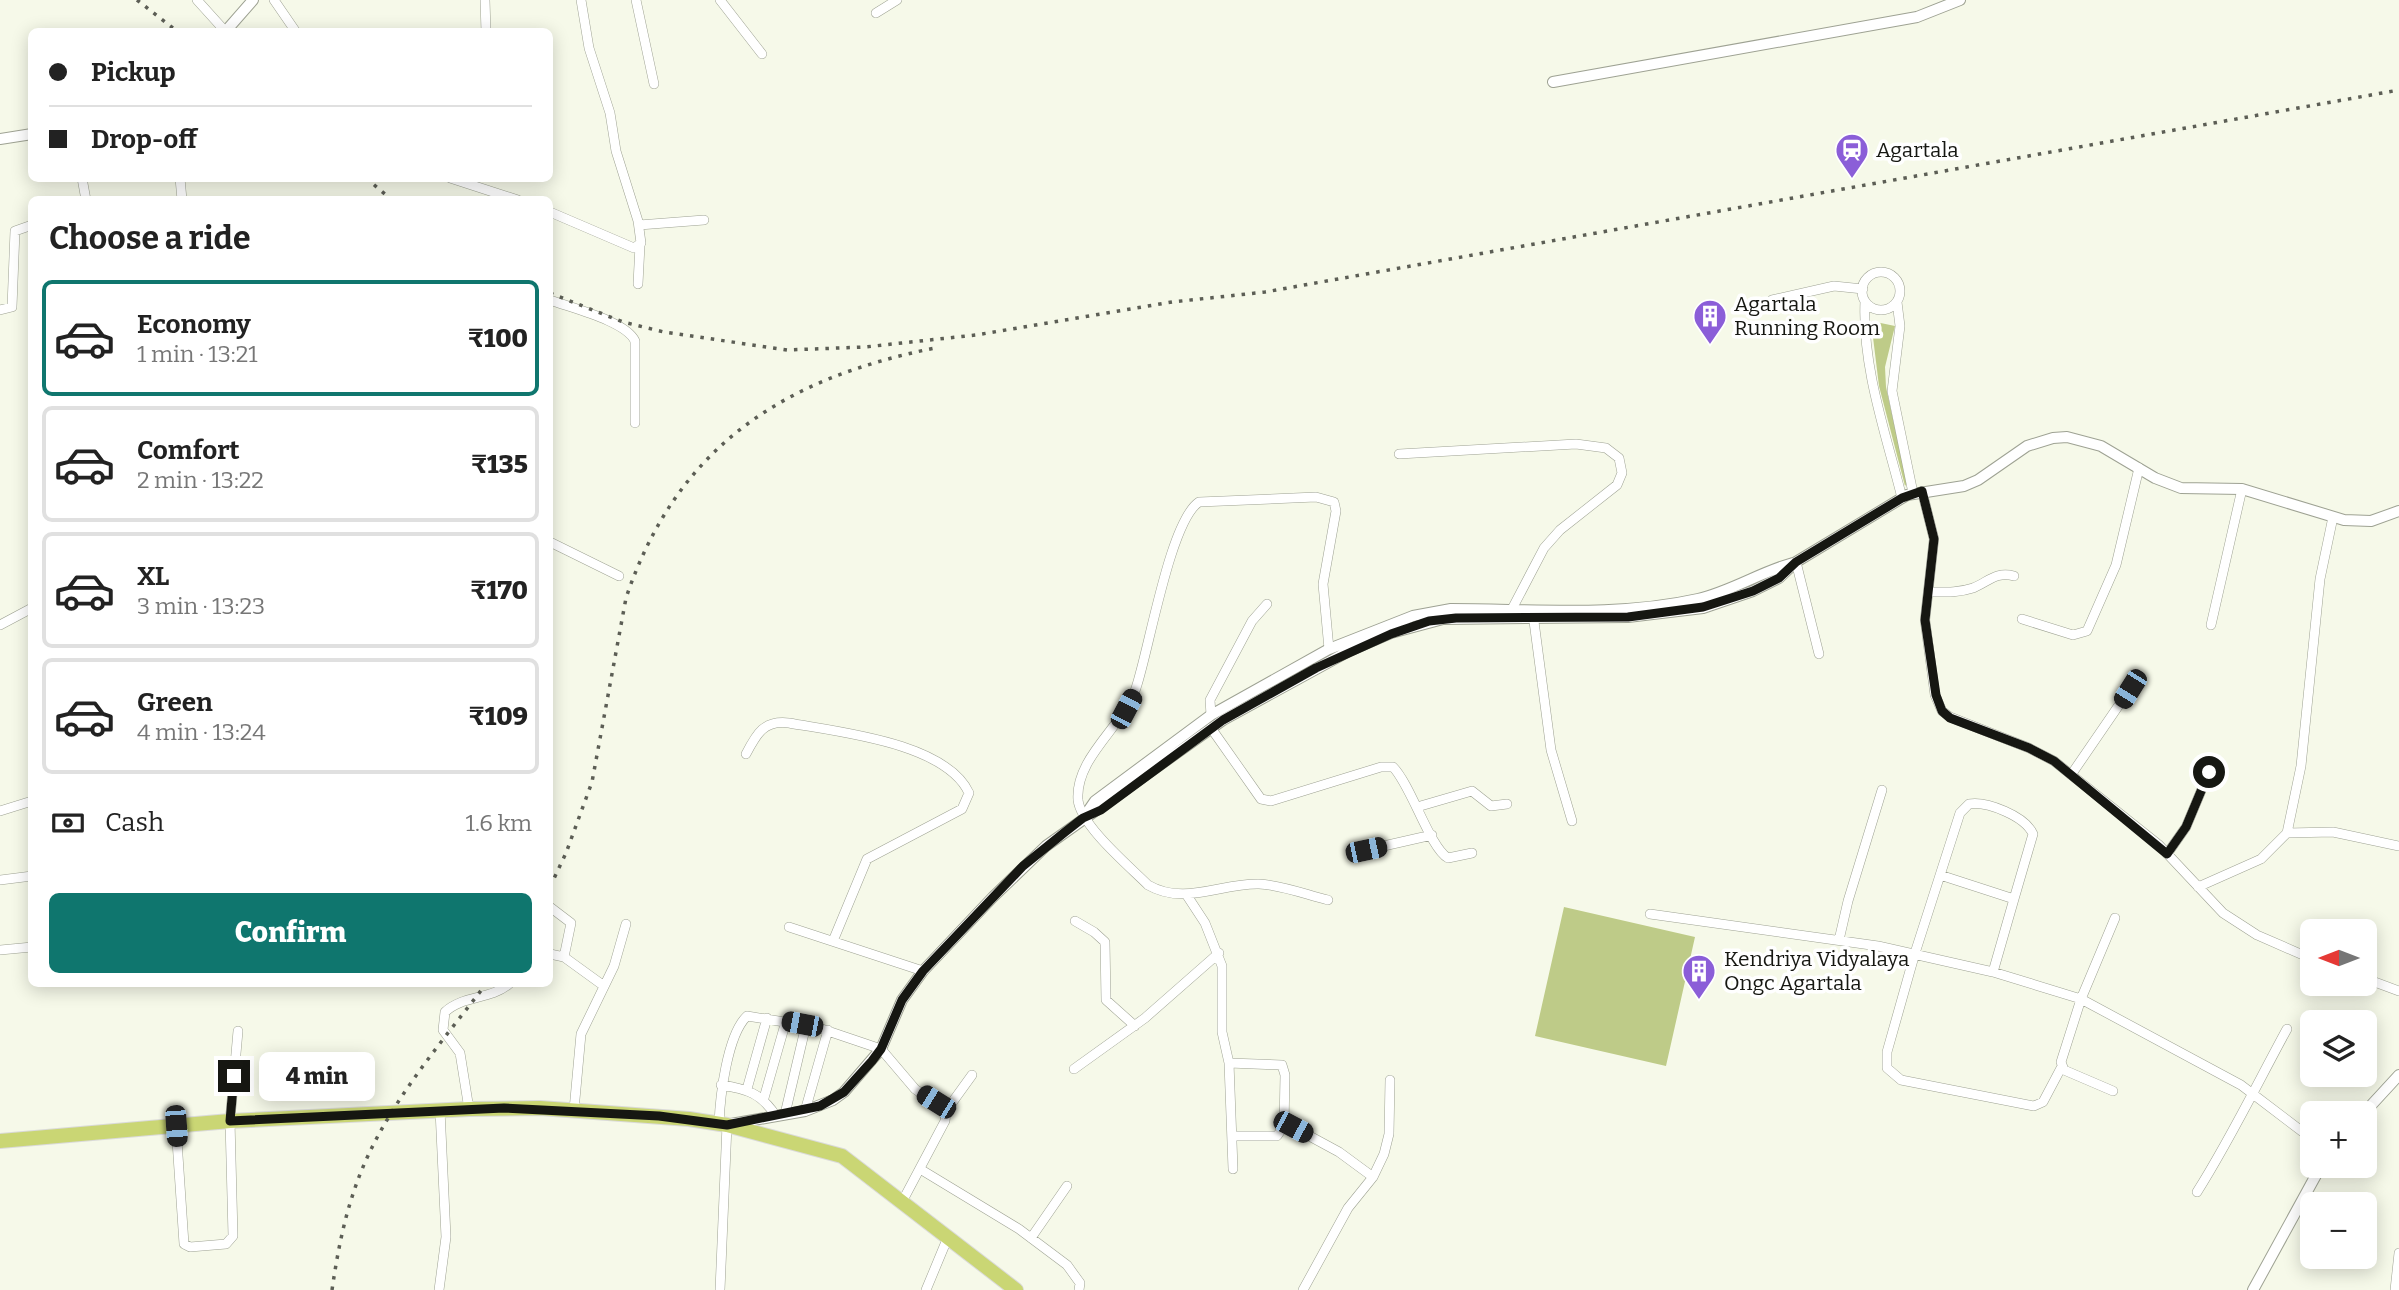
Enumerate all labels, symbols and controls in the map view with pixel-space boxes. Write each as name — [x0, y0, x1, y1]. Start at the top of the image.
text: Pickup — [91, 57, 176, 88]
text: Drop-off — [91, 124, 197, 155]
station icon: Agartala — [1833, 131, 1871, 180]
place label: Agartala — [1876, 137, 1959, 163]
text: Choose a ride — [49, 219, 250, 257]
place label: Agartala Running Room — [1734, 291, 1880, 341]
building icon: Agartala Running Room — [1691, 297, 1729, 346]
icon: car — [53, 307, 116, 370]
text: Economy — [137, 309, 251, 340]
text: ₹100 — [468, 323, 528, 354]
text: 1 min · 13:21 — [137, 340, 258, 368]
icon: car — [53, 433, 116, 496]
text: Comfort — [137, 435, 240, 466]
text: ₹135 — [471, 449, 528, 480]
text: 2 min · 13:22 — [137, 466, 264, 494]
icon: car — [53, 559, 116, 622]
text: XL — [137, 561, 169, 592]
text: ₹170 — [470, 575, 528, 606]
text: 3 min · 13:23 — [137, 592, 265, 620]
car — [2110, 666, 2151, 712]
icon: car — [53, 685, 116, 748]
car — [1107, 686, 1146, 732]
text: Green — [137, 687, 213, 718]
text: ₹109 — [469, 701, 528, 732]
text: 4 min · 13:24 — [137, 718, 266, 746]
route start — [2193, 756, 2225, 788]
icon: cash — [49, 804, 87, 842]
text: Cash — [105, 807, 164, 838]
text: 1.6 km — [466, 809, 532, 837]
car — [1344, 835, 1389, 865]
button: Confirm — [49, 893, 532, 973]
north arrow — [2300, 919, 2376, 996]
map controls — [2300, 919, 2377, 1269]
place label: Kendriya Vidyalaya Ongc Agartala — [1724, 946, 1910, 996]
building icon: Kendriya Vidyalaya Ongc Agartala — [1680, 952, 1718, 1001]
car — [780, 1010, 825, 1038]
button: layers — [2300, 1010, 2377, 1087]
callout: 4 min — [258, 1052, 374, 1100]
route end — [218, 1060, 250, 1092]
text: 4 min — [286, 1062, 348, 1090]
car — [913, 1082, 960, 1122]
button: + — [2300, 1101, 2377, 1178]
car — [165, 1104, 188, 1148]
car — [1270, 1108, 1317, 1146]
button: − — [2300, 1192, 2377, 1269]

